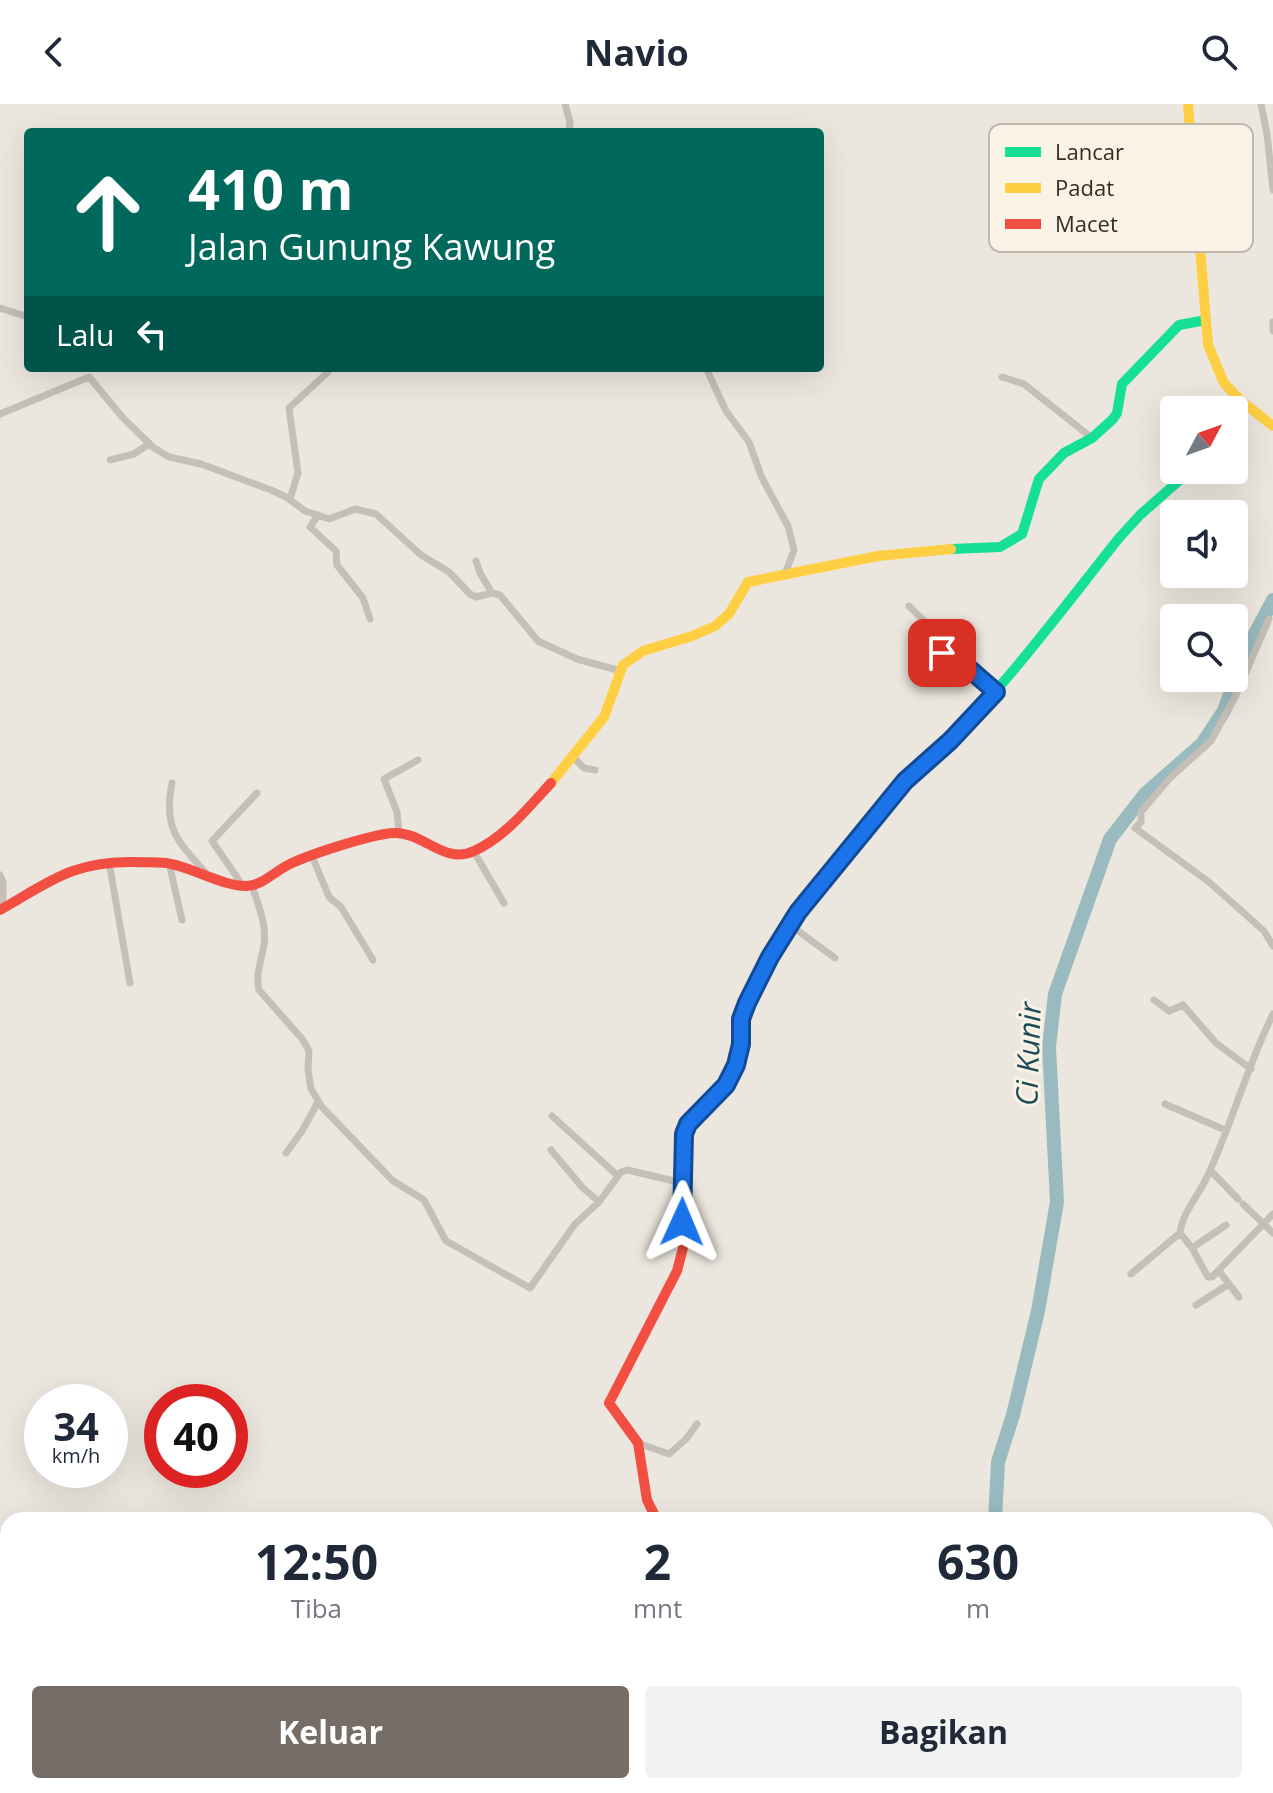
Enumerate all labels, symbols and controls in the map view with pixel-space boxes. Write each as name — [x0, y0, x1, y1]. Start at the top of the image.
text: Navio — [584, 28, 689, 77]
icon: back — [32, 30, 76, 74]
icon: search — [1197, 30, 1241, 74]
legend — [989, 124, 1253, 252]
text: Lancar — [1055, 136, 1124, 166]
text: 410 m — [188, 150, 354, 226]
icon: ahead — [56, 160, 160, 264]
text: Padat — [1055, 172, 1114, 202]
text: Macet — [1055, 208, 1118, 238]
text: Jalan Gunung Kawung — [188, 222, 555, 271]
icon: left — [130, 312, 174, 356]
text: Lalu — [56, 314, 114, 355]
north arrow — [1160, 396, 1248, 484]
map controls — [1160, 396, 1248, 692]
button: sound — [1160, 500, 1248, 588]
button: search — [1160, 604, 1248, 692]
pin — [908, 619, 976, 687]
icon: arrive — [920, 631, 964, 675]
water label: Ci Kunir — [1005, 1000, 1050, 1107]
position arrow — [640, 1180, 724, 1264]
speed limit sign: 40 — [144, 1384, 248, 1488]
text: 34 — [53, 1398, 99, 1453]
text: km/h — [52, 1442, 100, 1469]
text: 12:50 — [255, 1529, 378, 1594]
text: 2 — [644, 1529, 671, 1594]
text: 630 — [937, 1529, 1019, 1594]
text: Tiba — [291, 1590, 342, 1626]
text: mnt — [633, 1590, 682, 1626]
text: m — [966, 1590, 990, 1626]
button: Keluar — [32, 1686, 629, 1778]
button: Bagikan — [645, 1686, 1242, 1778]

